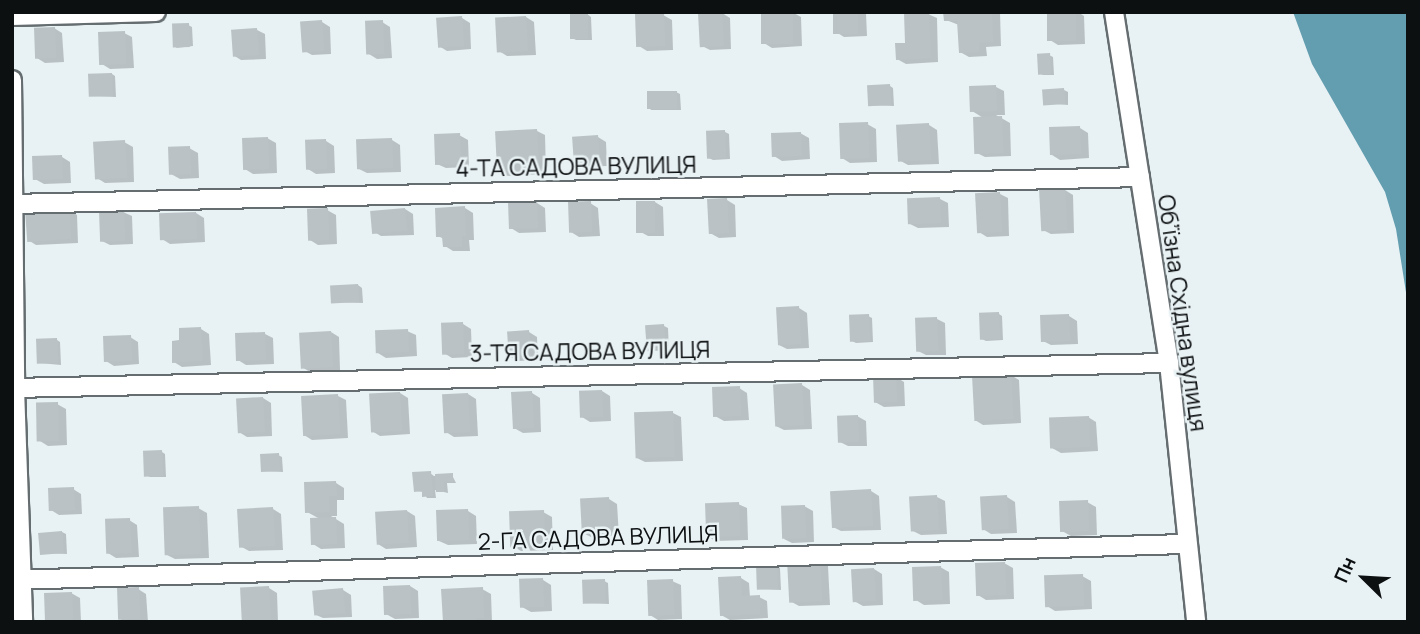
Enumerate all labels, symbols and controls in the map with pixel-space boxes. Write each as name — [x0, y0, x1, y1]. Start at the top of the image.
street label: 4-ТА САДОВА ВУЛИЦЯ — [455, 150, 697, 182]
street label: Обʼїзна Східна вулиця — [1153, 193, 1213, 433]
street label: 3-ТЯ САДОВА ВУЛИЦЯ — [469, 335, 711, 367]
street label: 2-ГА САДОВА ВУЛИЦЯ — [477, 519, 719, 555]
north arrow — [1329, 543, 1399, 613]
text: Пн — [1328, 552, 1362, 586]

